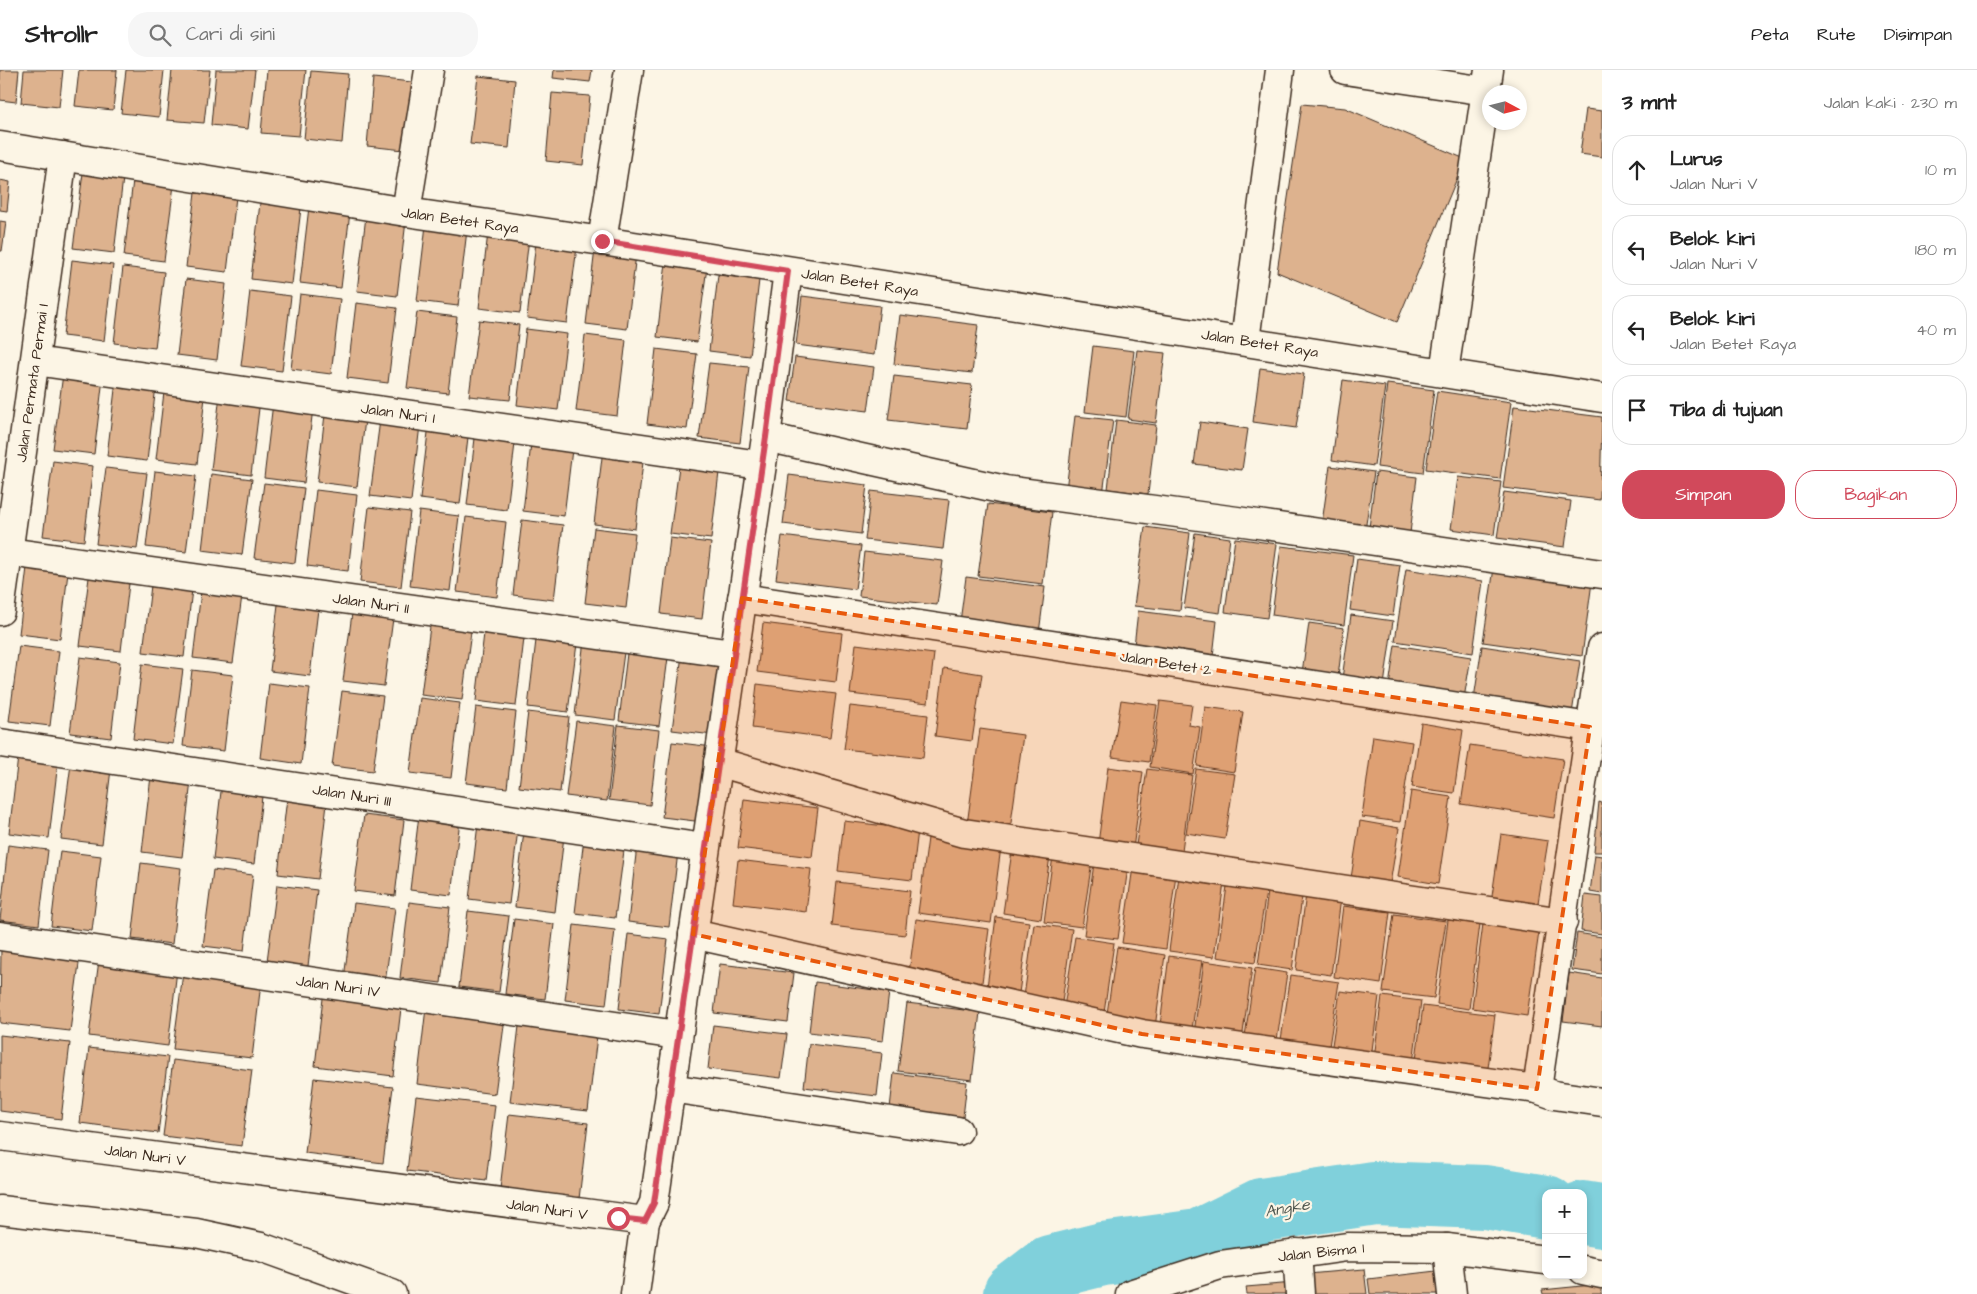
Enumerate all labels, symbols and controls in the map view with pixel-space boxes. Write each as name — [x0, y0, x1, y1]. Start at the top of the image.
search box — [128, 12, 478, 57]
text: Strollr — [25, 18, 98, 52]
icon: search — [146, 21, 174, 49]
text: Cari di sini — [186, 21, 275, 48]
text: Peta — [1751, 22, 1789, 47]
text: Rute — [1817, 22, 1856, 47]
text: Disimpan — [1884, 22, 1952, 47]
north arrow — [1482, 85, 1527, 130]
text: 3 mnt — [1622, 88, 1676, 117]
text: Jalan kaki · 230 m — [1824, 92, 1957, 114]
text: Lurus — [1670, 146, 1722, 173]
icon: ahead — [1623, 156, 1651, 184]
text: 10 m — [1925, 159, 1956, 181]
text: Jalan Nuri V — [1670, 173, 1758, 195]
street label: Jalan Betet Raya — [400, 202, 520, 240]
text: Belok kiri — [1670, 226, 1755, 253]
route end — [591, 230, 614, 253]
icon: left — [1623, 236, 1651, 264]
text: 180 m — [1915, 239, 1956, 261]
text: Jalan Nuri V — [1670, 253, 1758, 275]
street label: Jalan Betet Raya — [800, 263, 920, 303]
street label: Jalan Permata Permai I — [11, 302, 54, 464]
text: Belok kiri — [1670, 306, 1755, 333]
icon: left — [1623, 316, 1651, 344]
text: 40 m — [1916, 319, 1956, 341]
street label: Jalan Betet Raya — [1200, 324, 1320, 364]
text: Jalan Betet Raya — [1670, 333, 1796, 355]
icon: arrive — [1623, 396, 1651, 424]
text: Tiba di tujuan — [1670, 397, 1782, 424]
street label: Jalan Nuri I — [359, 398, 436, 429]
button: Simpan — [1622, 470, 1785, 519]
button: Bagikan — [1795, 470, 1957, 519]
street label: Jalan Nuri II — [331, 588, 411, 619]
street label: Jalan Betet 2 — [1119, 646, 1214, 681]
street label: Jalan Nuri III — [311, 779, 393, 812]
street label: Jalan Nuri IV — [295, 970, 382, 1003]
street label: Jalan Nuri V — [103, 1139, 188, 1172]
map controls — [1542, 1189, 1587, 1279]
button: + — [1542, 1189, 1587, 1234]
street label: Jalan Nuri V — [505, 1193, 590, 1226]
water label: Angke — [1263, 1193, 1313, 1224]
route start — [607, 1207, 630, 1230]
button: − — [1542, 1234, 1587, 1279]
street label: Jalan Bisma 1 — [1277, 1238, 1365, 1267]

